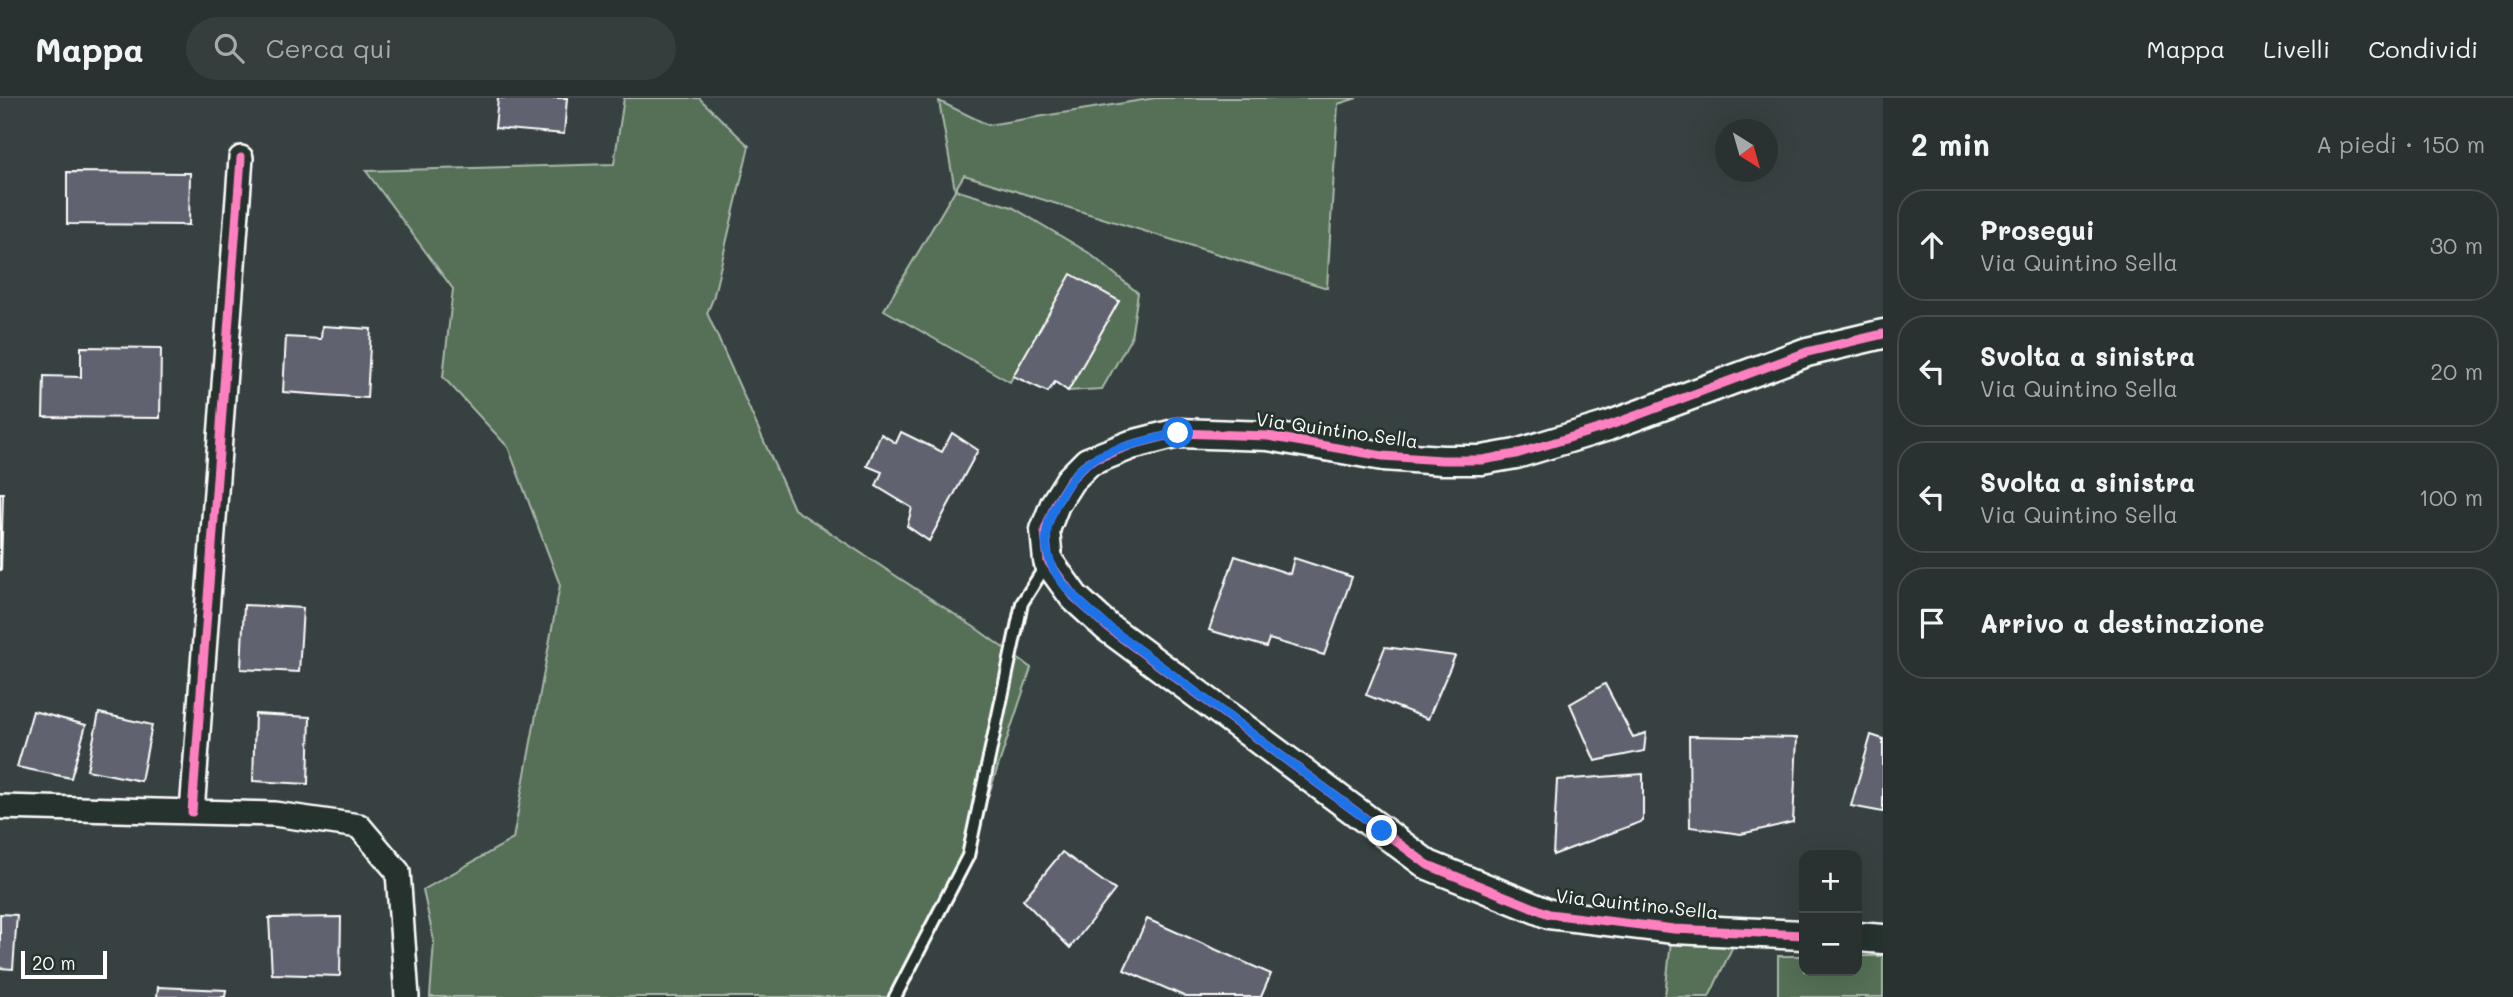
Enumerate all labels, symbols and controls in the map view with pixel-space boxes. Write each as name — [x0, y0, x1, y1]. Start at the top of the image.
search box — [186, 17, 676, 80]
text: Mappa — [35, 27, 144, 70]
icon: search — [210, 29, 248, 67]
text: Cerca qui — [266, 31, 392, 65]
text: Mappa — [2147, 33, 2225, 64]
text: Livelli — [2263, 33, 2330, 64]
text: Condividi — [2368, 33, 2478, 64]
north arrow — [1715, 119, 1778, 182]
text: 2 min — [1911, 124, 1990, 164]
text: A piedi · 150 m — [2316, 129, 2485, 159]
text: Prosegui — [1980, 213, 2095, 247]
icon: ahead — [1913, 226, 1951, 264]
text: 30 m — [2430, 230, 2483, 260]
text: Via Quintino Sella — [1980, 247, 2178, 277]
text: Svolta a sinistra — [1980, 339, 2195, 373]
icon: left — [1913, 352, 1951, 390]
text: 20 m — [2430, 356, 2483, 386]
text: Via Quintino Sella — [1980, 373, 2178, 403]
street label: Via Quintino Sella — [1254, 406, 1420, 453]
route start — [1162, 417, 1193, 448]
text: Svolta a sinistra — [1980, 465, 2195, 499]
icon: left — [1913, 478, 1951, 516]
text: 100 m — [2419, 482, 2483, 512]
text: Via Quintino Sella — [1980, 499, 2178, 529]
icon: arrive — [1913, 604, 1951, 642]
text: Arrivo a destinazione — [1980, 606, 2265, 640]
route end — [1366, 815, 1397, 846]
map controls — [1799, 850, 1862, 976]
button: + — [1799, 850, 1862, 913]
street label: Via Quintino Sella — [1554, 883, 1720, 924]
button: − — [1799, 913, 1862, 976]
scale bar — [21, 948, 107, 980]
text: 20 m — [32, 950, 76, 975]

